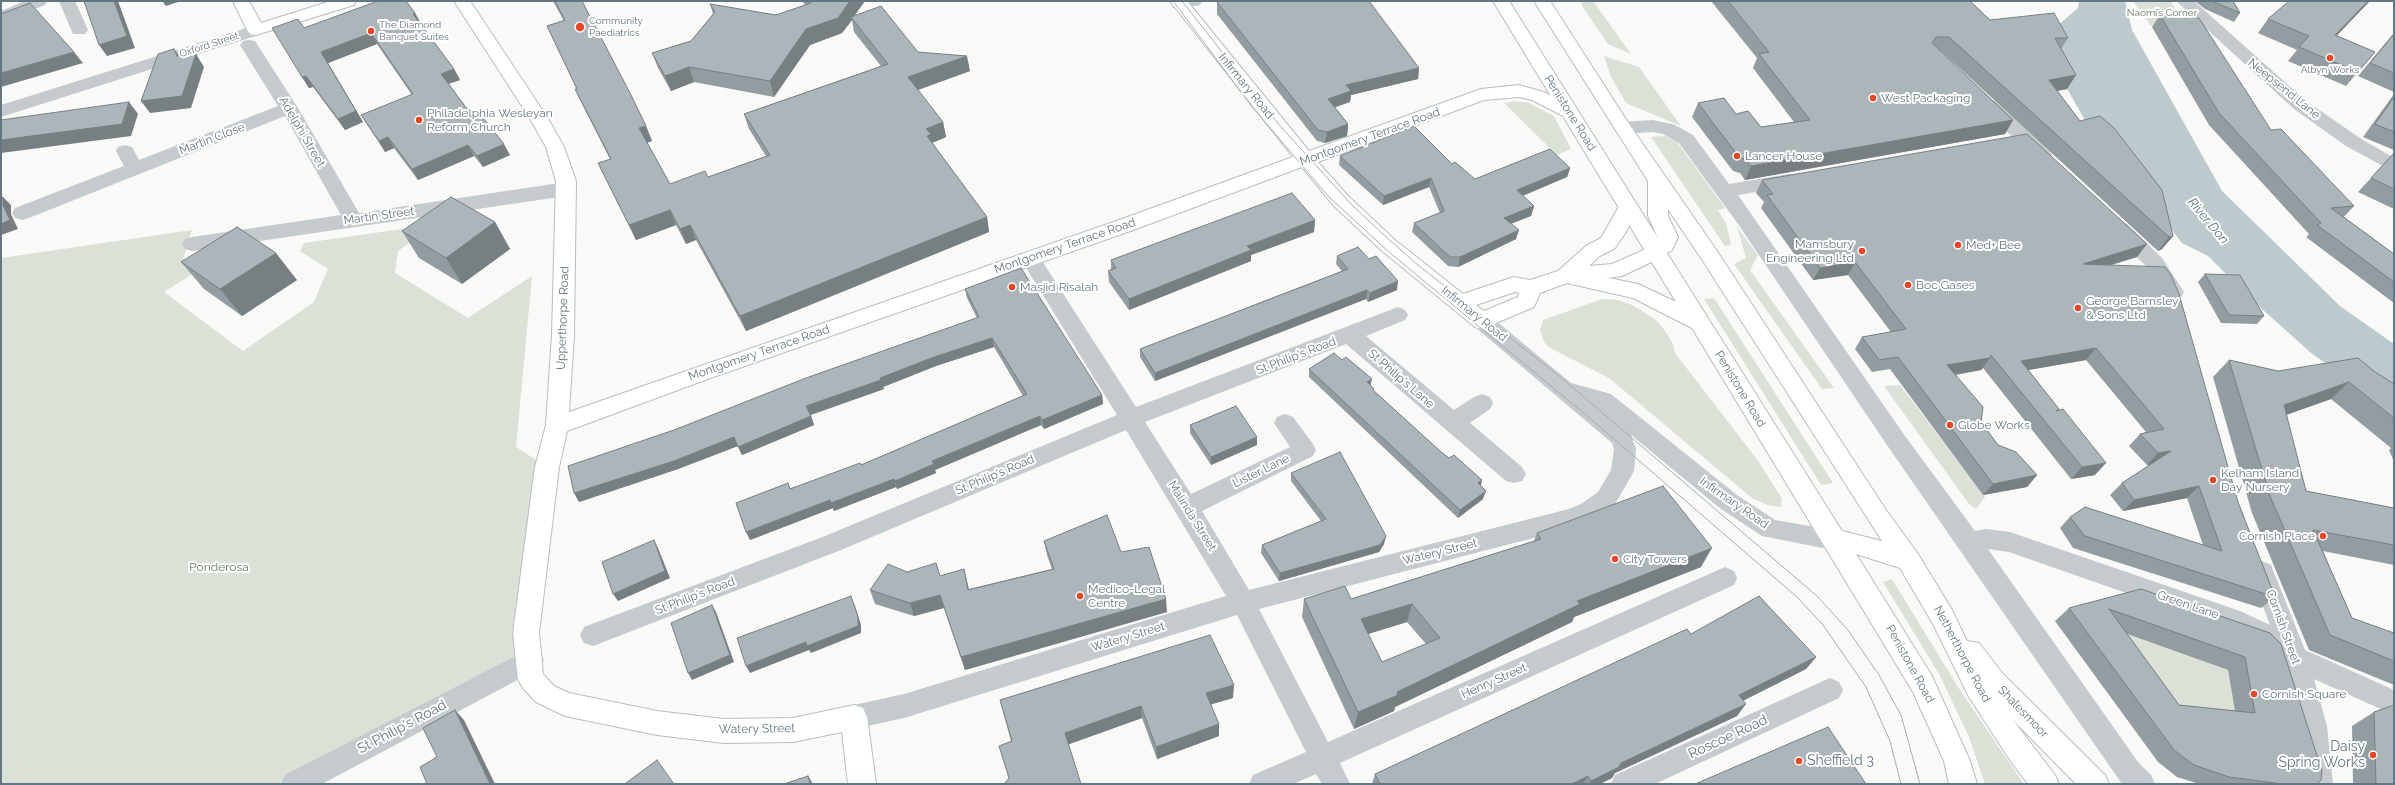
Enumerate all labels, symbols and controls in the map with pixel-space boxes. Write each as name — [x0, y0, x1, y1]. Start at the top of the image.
park label: Naomi’s Corner — [2127, 7, 2197, 19]
place label: Community Paediatrics — [589, 15, 643, 38]
place label: The Diamond Banquet Suites — [379, 19, 449, 42]
marker: Community Paediatrics — [574, 21, 586, 33]
marker: The Diamond Banquet Suites — [366, 26, 376, 36]
street label: Oxford Street — [178, 30, 240, 60]
street label: Infirmary Road — [1215, 50, 1277, 122]
marker: Albyn Works — [2325, 53, 2335, 63]
street label: Neepsend Lane — [2245, 56, 2323, 122]
place label: Albyn Works — [2301, 64, 2359, 76]
street label: Penistone Road — [1541, 72, 1599, 154]
place label: West Packaging — [1881, 91, 1971, 105]
marker: West Packaging — [1868, 93, 1878, 103]
street label: Adelphi Street — [276, 94, 328, 170]
street label: Montgomery Terrace Road — [1298, 105, 1442, 169]
place label: Philadelphia Wesleyan Reform Church — [427, 106, 553, 134]
marker: Philadelphia Wesleyan Reform Church — [414, 115, 424, 125]
street label: Martin Close — [177, 120, 247, 158]
place label: Lancer House — [1745, 149, 1822, 163]
marker: Lancer House — [1732, 151, 1742, 161]
water label: River Don — [2184, 195, 2232, 247]
street label: Martin Street — [343, 204, 415, 228]
street label: Montgomery Terrace Road — [993, 215, 1137, 277]
place label: Mamsbury Engineering Ltd — [1766, 237, 1854, 265]
place label: Med+ Bee — [1966, 238, 2021, 252]
marker: Med+ Bee — [1953, 240, 1963, 250]
marker: Mamsbury Engineering Ltd — [1857, 246, 1867, 256]
street label: Upperthorpe Road — [554, 266, 572, 370]
place label: Boc Gases — [1916, 278, 1975, 292]
place label: Masjid Risalah — [1020, 280, 1098, 294]
marker: Boc Gases — [1903, 280, 1913, 290]
marker: Masjid Risalah — [1007, 282, 1017, 292]
street label: Infirmary Road — [1438, 283, 1510, 345]
place label: George Barnsley & Sons Ltd — [2086, 294, 2179, 322]
marker: George Barnsley & Sons Ltd — [2073, 303, 2083, 313]
street label: Montgomery Terrace Road — [687, 322, 831, 384]
street label: St Philip's Road — [1254, 334, 1338, 378]
street label: St Philip's Lane — [1365, 346, 1437, 412]
street label: Penistone Road — [1711, 348, 1769, 430]
place label: Globe Works — [1958, 418, 2030, 432]
marker: Globe Works — [1945, 420, 1955, 430]
street label: Lister Lane — [1230, 451, 1292, 491]
street label: St Philip's Road — [953, 452, 1037, 498]
place label: Kelham Island Day Nursery — [2221, 466, 2299, 494]
street label: Infirmary Road — [1697, 474, 1771, 532]
marker: Kelham Island Day Nursery — [2208, 475, 2218, 485]
street label: Malinda Street — [1165, 478, 1219, 554]
place label: Cornish Place — [2239, 529, 2315, 543]
marker: Cornish Place — [2318, 531, 2328, 541]
street label: Watery Street — [1401, 536, 1479, 568]
place label: City Towers — [1623, 552, 1687, 566]
marker: City Towers — [1610, 554, 1620, 564]
park label: Ponderosa — [189, 560, 249, 574]
street label: St Philip's Road — [653, 574, 737, 618]
place label: Medico-Legal Centre — [1088, 582, 1165, 610]
street label: Green Lane — [2155, 588, 2221, 622]
street label: Cornish Street — [2263, 588, 2303, 666]
marker: Medico-Legal Centre — [1075, 591, 1085, 601]
street label: Netherthorpe Road — [1931, 603, 1993, 705]
street label: Watery Street — [1089, 619, 1167, 655]
street label: Penistone Road — [1883, 623, 1937, 705]
street label: Henry Street — [1459, 660, 1529, 702]
street label: Shalesmoor — [1995, 683, 2051, 741]
place label: Cornish Square — [2262, 687, 2346, 701]
marker: Cornish Square — [2249, 689, 2259, 699]
street label: St Philip's Road — [355, 697, 449, 757]
street label: Roscoe Road — [1686, 711, 1770, 763]
street label: Watery Street — [719, 721, 795, 737]
place label: Daisy Spring Works — [2278, 739, 2365, 772]
marker: Daisy Spring Works — [2368, 750, 2378, 760]
place label: Sheffield 3 — [1807, 753, 1874, 769]
marker: Sheffield 3 — [1794, 756, 1804, 766]

